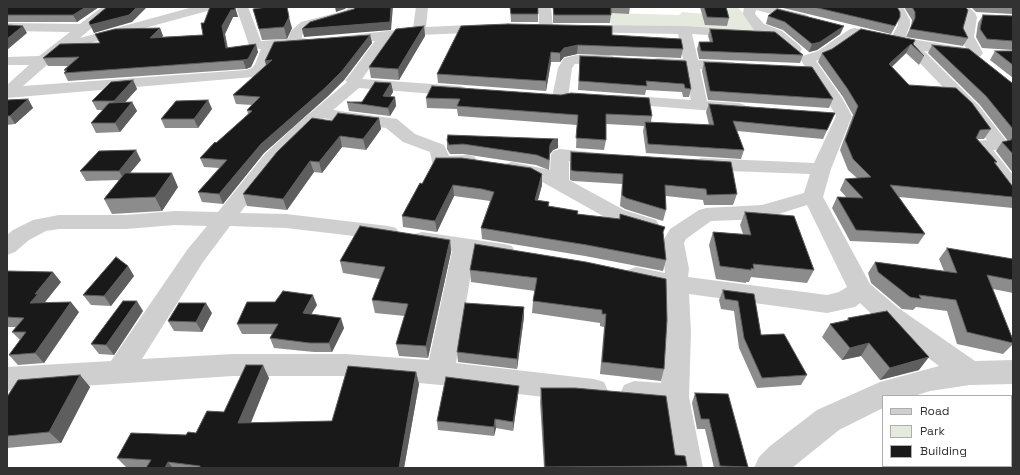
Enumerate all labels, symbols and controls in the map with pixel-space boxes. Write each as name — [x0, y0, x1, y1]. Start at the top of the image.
legend — [882, 395, 1012, 467]
text: Road — [920, 403, 949, 419]
text: Park — [920, 423, 945, 439]
text: Building — [920, 443, 967, 459]

